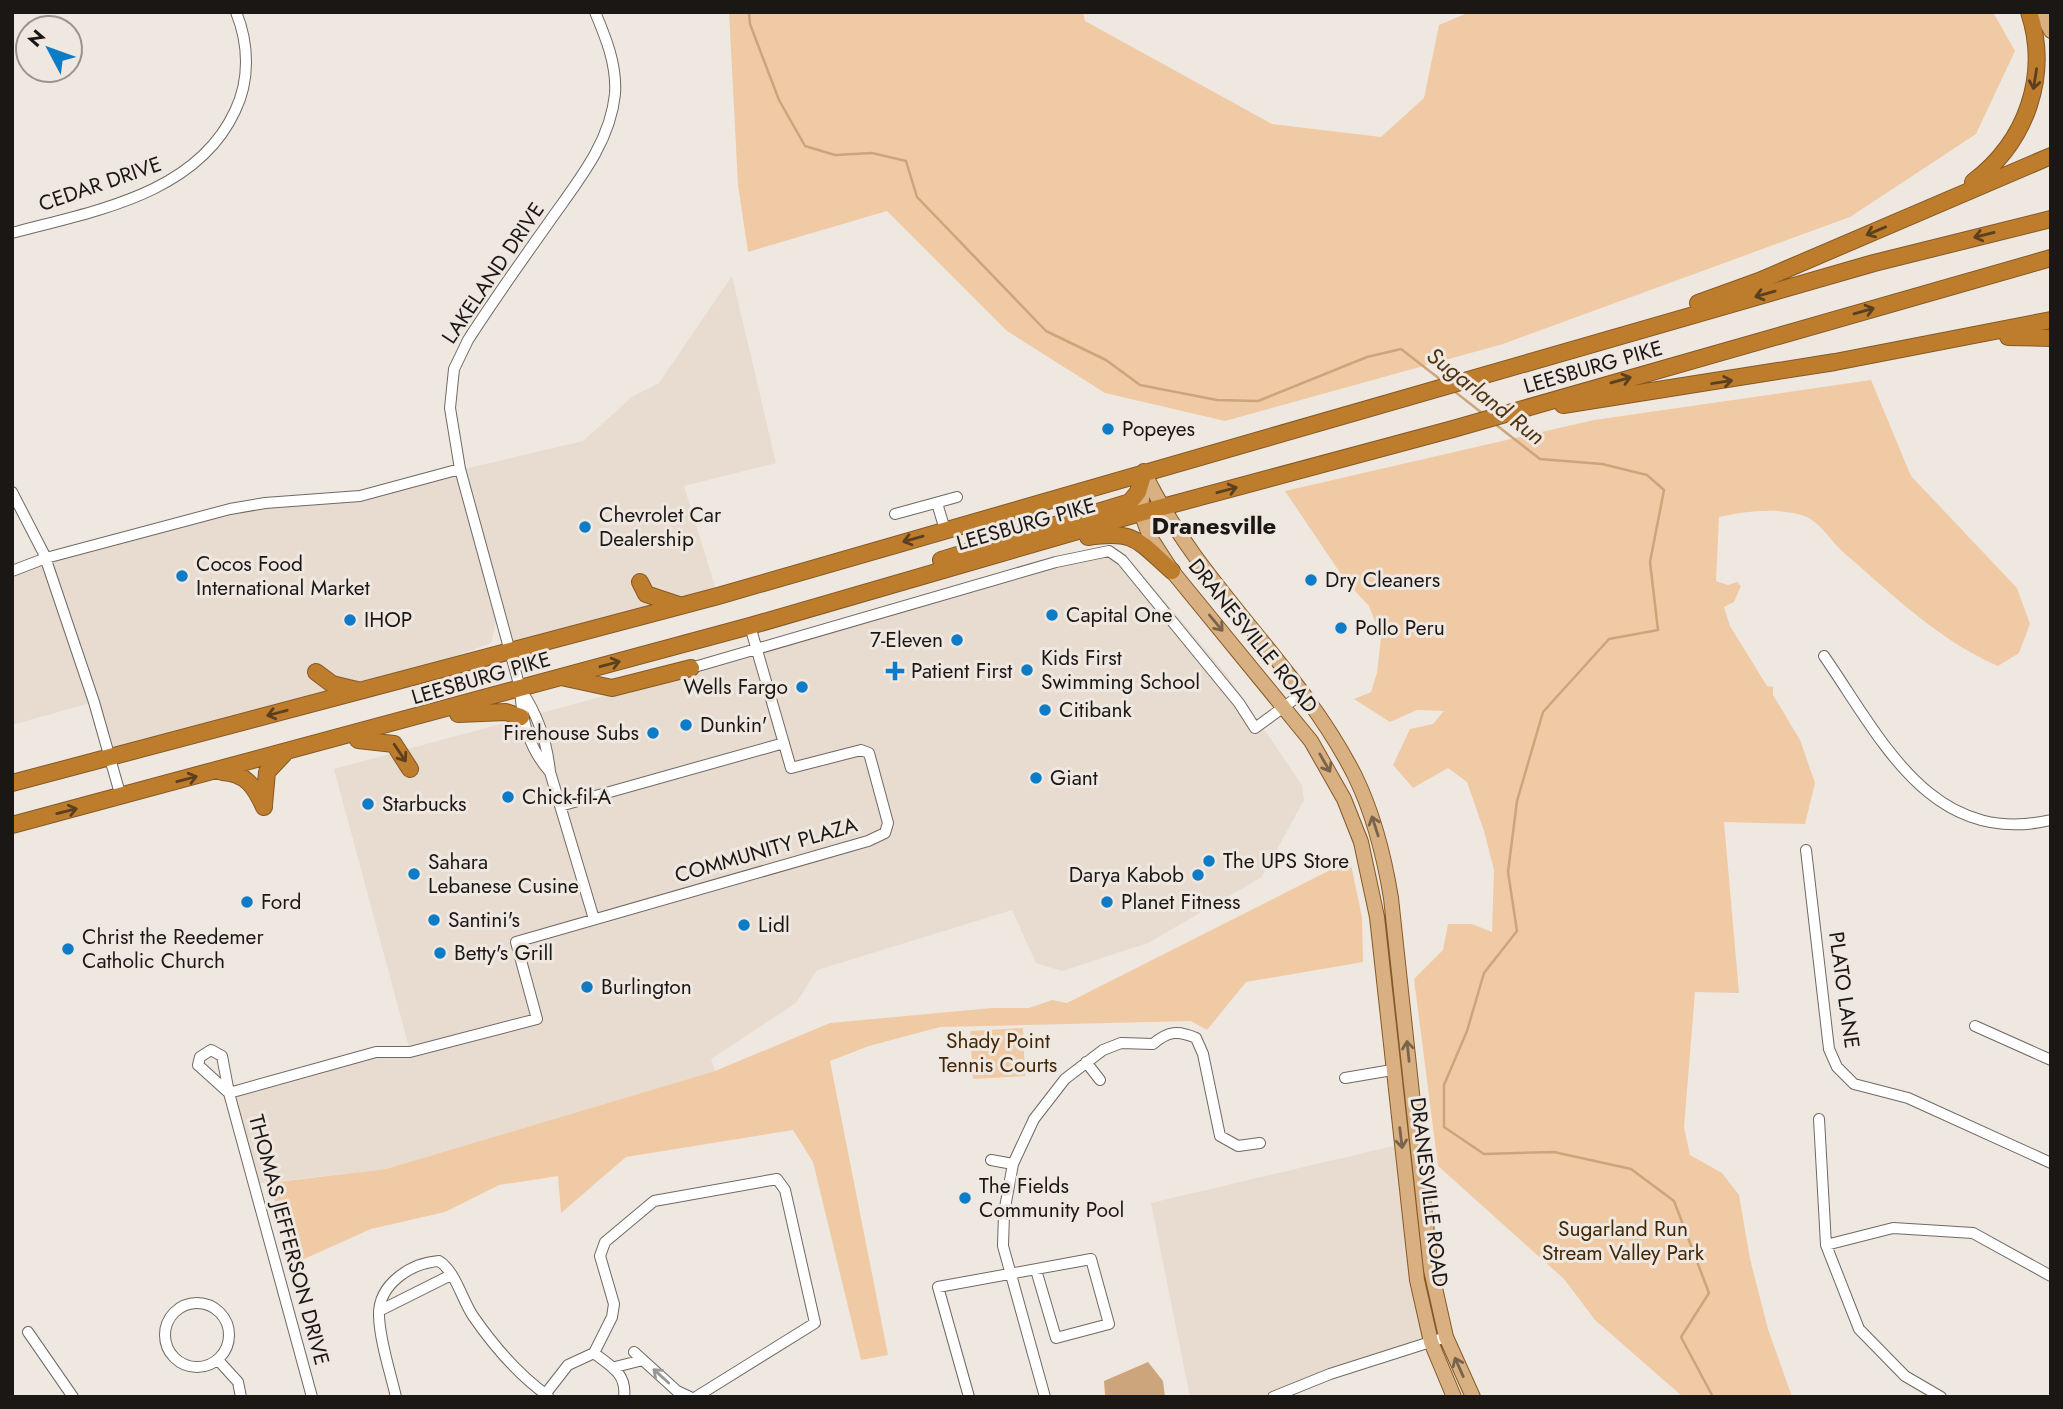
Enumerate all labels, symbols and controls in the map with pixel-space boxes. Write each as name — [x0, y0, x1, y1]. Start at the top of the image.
north arrow — [14, 14, 84, 84]
text: N — [21, 24, 52, 53]
one-way arrow — [2028, 67, 2041, 90]
street label: CEDAR DRIVE — [35, 149, 165, 219]
street label: LAKELAND DRIVE — [435, 196, 551, 350]
one-way arrow — [1865, 225, 1887, 238]
one-way arrow — [1973, 229, 1996, 242]
one-way arrow — [1754, 288, 1776, 301]
one-way arrow — [1852, 304, 1874, 317]
street label: LEESBURG PIKE — [1520, 333, 1666, 401]
water label: Sugarland Run — [1420, 339, 1552, 453]
one-way arrow — [1610, 373, 1632, 386]
one-way arrow — [1710, 375, 1733, 388]
place label: Popeyes — [1122, 414, 1195, 444]
marker: Popeyes — [1100, 421, 1116, 437]
one-way arrow — [1215, 482, 1237, 495]
street label: LEESBURG PIKE — [953, 490, 1099, 558]
place label: Chevrolet Car Dealership — [599, 500, 722, 554]
district label: Dranesville — [1152, 508, 1276, 543]
marker: Chevrolet Car Dealership — [577, 519, 593, 535]
one-way arrow — [903, 533, 925, 546]
place label: Cocos Food International Market — [196, 549, 370, 603]
street label: DRANESVILLE ROAD — [1181, 552, 1325, 720]
place label: Dry Cleaners — [1325, 565, 1440, 595]
marker: Cocos Food International Market — [174, 568, 190, 584]
marker: Dry Cleaners — [1303, 572, 1319, 588]
place label: Capital One — [1066, 600, 1173, 630]
place label: IHOP — [364, 605, 412, 635]
marker: Capital One — [1044, 607, 1060, 623]
marker: IHOP — [342, 612, 358, 628]
place label: Pollo Peru — [1355, 613, 1445, 643]
one-way arrow — [1208, 614, 1223, 632]
marker: Pollo Peru — [1333, 620, 1349, 636]
place label: 7-Eleven — [870, 625, 943, 655]
marker: 7-Eleven — [949, 632, 965, 648]
place label: Kids First Swimming School — [1041, 643, 1200, 697]
street label: LEESBURG PIKE — [408, 644, 554, 712]
place label: Patient First — [911, 656, 1012, 686]
one-way arrow — [598, 657, 620, 670]
marker: Patient First — [885, 661, 905, 681]
marker: Kids First Swimming School — [1019, 662, 1035, 678]
place label: Wells Fargo — [683, 672, 788, 702]
marker: Wells Fargo — [794, 679, 810, 695]
place label: Citibank — [1059, 695, 1132, 725]
marker: Citibank — [1037, 702, 1053, 718]
one-way arrow — [266, 707, 289, 720]
place label: Dunkin' — [700, 710, 767, 740]
marker: Dunkin' — [678, 717, 694, 733]
place label: Firehouse Subs — [503, 718, 639, 748]
marker: Firehouse Subs — [645, 725, 661, 741]
one-way arrow — [392, 743, 407, 762]
one-way arrow — [1319, 752, 1332, 773]
place label: Giant — [1050, 763, 1098, 793]
marker: Giant — [1028, 770, 1044, 786]
one-way arrow — [176, 772, 198, 785]
place label: Chick-fil-A — [522, 782, 611, 812]
place label: Starbucks — [382, 789, 467, 819]
marker: Chick-fil-A — [500, 789, 516, 805]
marker: Starbucks — [360, 796, 376, 812]
one-way arrow — [55, 804, 77, 817]
street label: COMMUNITY PLAZA — [671, 810, 861, 890]
one-way arrow — [1368, 816, 1380, 838]
place label: The UPS Store — [1223, 846, 1349, 876]
place label: Sahara Lebanese Cusine — [428, 847, 579, 901]
marker: The UPS Store — [1201, 853, 1217, 869]
place label: Darya Kabob — [1069, 860, 1184, 890]
marker: Sahara Lebanese Cusine — [406, 866, 422, 882]
marker: Darya Kabob — [1190, 867, 1206, 883]
place label: Ford — [261, 887, 302, 917]
place label: Planet Fitness — [1121, 887, 1240, 917]
marker: Ford — [239, 894, 255, 910]
marker: Planet Fitness — [1099, 894, 1115, 910]
place label: Santini's — [448, 905, 520, 935]
place label: Lidl — [758, 910, 790, 940]
marker: Santini's — [426, 912, 442, 928]
marker: Lidl — [736, 917, 752, 933]
place label: Christ the Reedemer Catholic Church — [82, 922, 264, 976]
street label: PLATO LANE — [1821, 930, 1867, 1050]
place label: Betty's Grill — [454, 938, 553, 968]
marker: Christ the Reedemer Catholic Church — [60, 941, 76, 957]
marker: Betty's Grill — [432, 945, 448, 961]
place label: Burlington — [601, 972, 692, 1002]
marker: Burlington — [579, 979, 595, 995]
park label: Shady Point Tennis Courts — [939, 1026, 1057, 1080]
one-way arrow — [1402, 1040, 1415, 1063]
street label: DRANESVILLE ROAD — [1402, 1095, 1456, 1289]
street label: THOMAS JEFFERSON DRIVE — [241, 1111, 337, 1369]
one-way arrow — [1394, 1126, 1407, 1149]
place label: The Fields Community Pool — [979, 1171, 1124, 1225]
marker: The Fields Community Pool — [957, 1190, 973, 1206]
park label: Sugarland Run Stream Valley Park — [1542, 1214, 1705, 1268]
one-way arrow — [1452, 1357, 1465, 1378]
one-way arrow — [652, 1368, 670, 1384]

